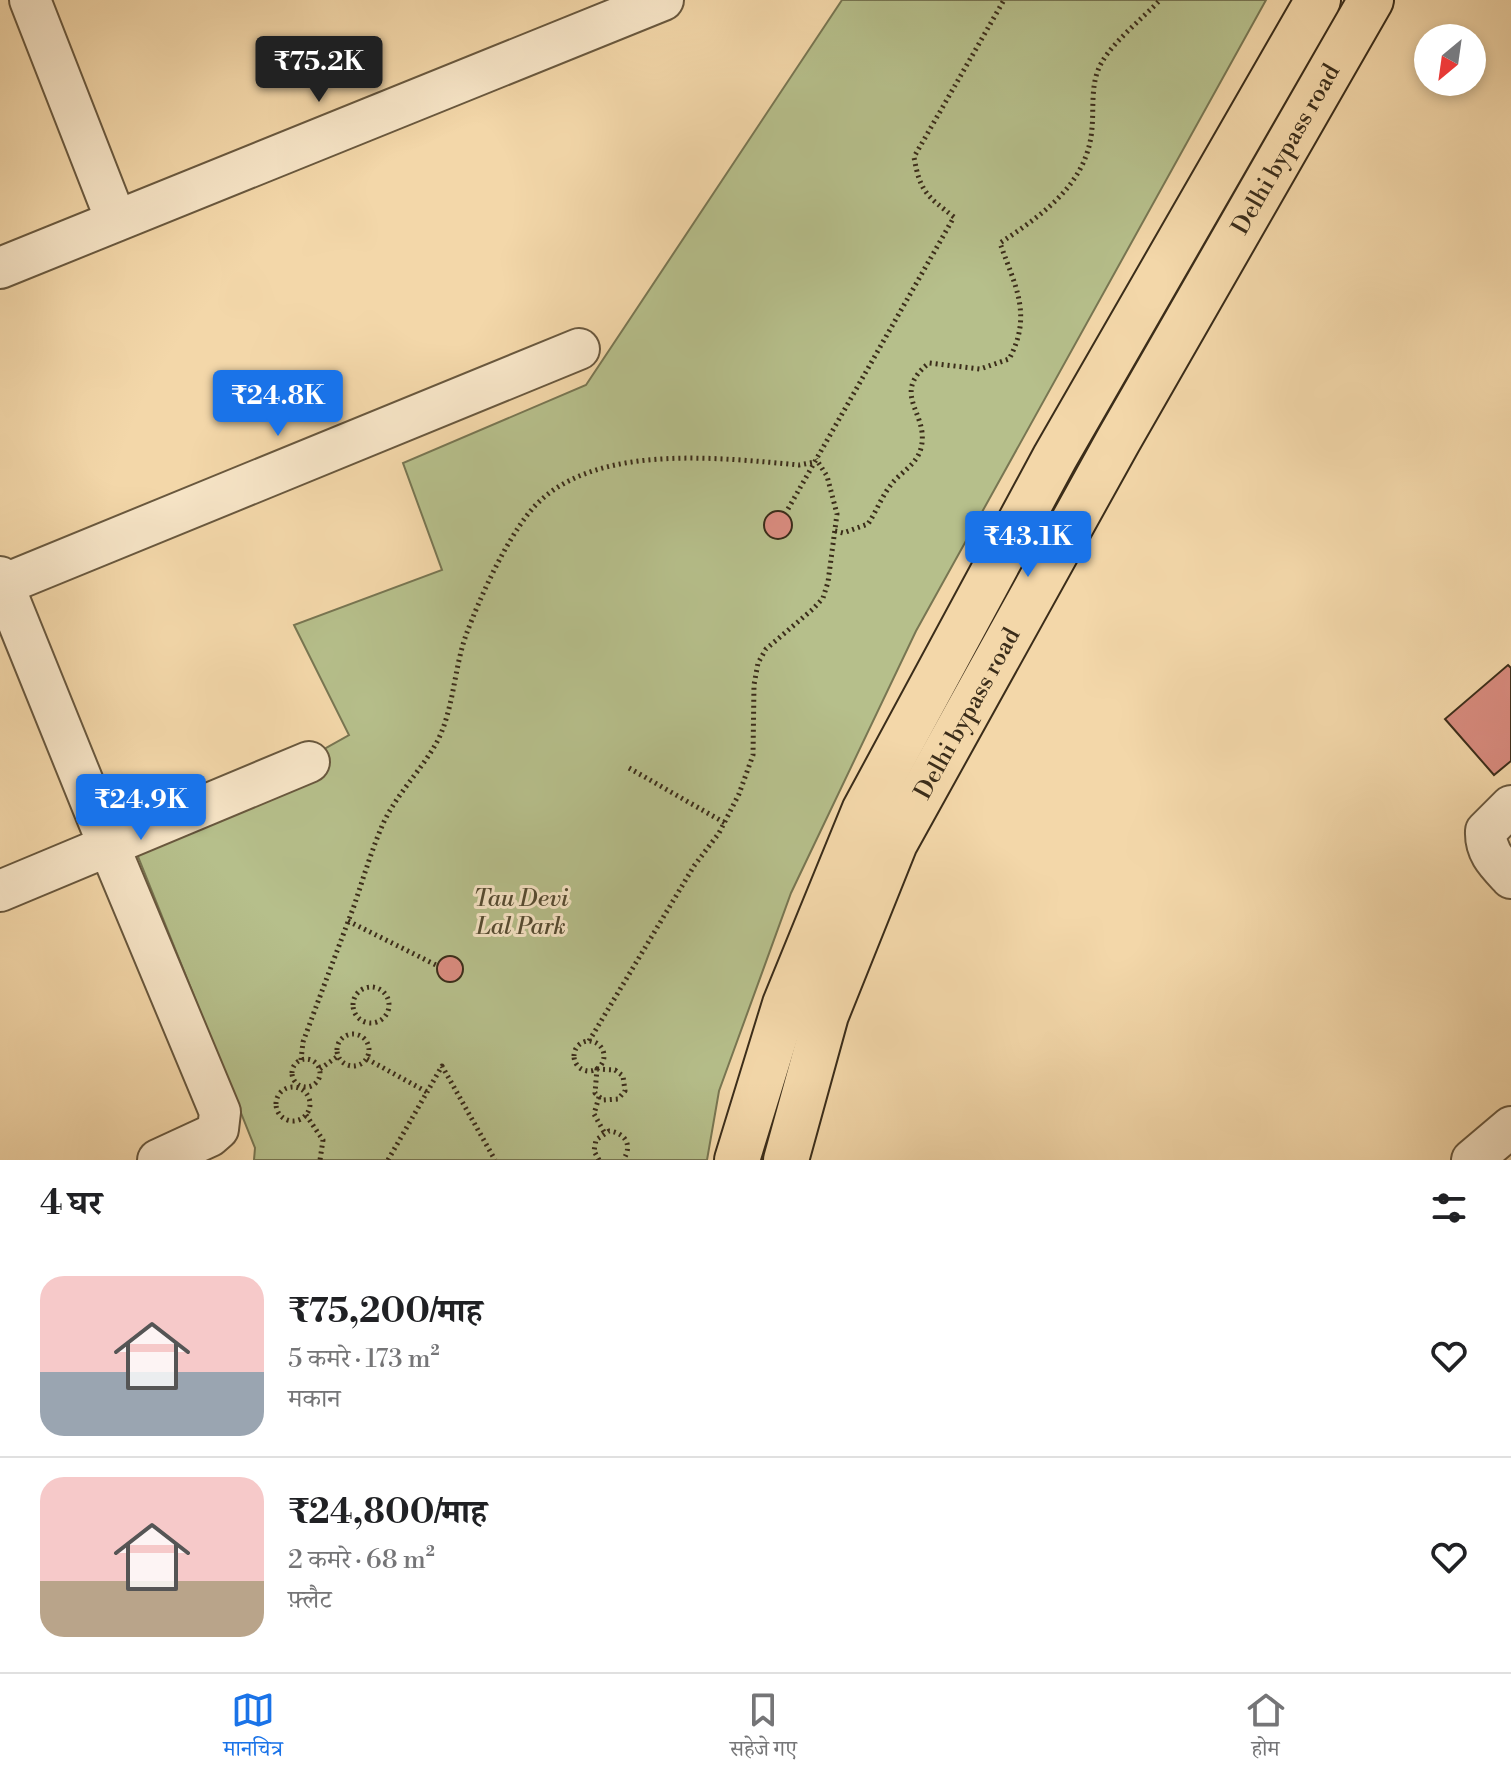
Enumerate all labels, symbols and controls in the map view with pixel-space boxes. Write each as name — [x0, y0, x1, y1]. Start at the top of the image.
north arrow — [1414, 24, 1486, 96]
map controls — [1414, 24, 1486, 96]
pin: ₹75.2K — [254, 36, 384, 104]
text: ₹75.2K — [273, 46, 365, 78]
street label: Delhi bypass road — [1226, 59, 1347, 240]
pin: ₹24.8K — [213, 370, 343, 438]
text: ₹24.8K — [231, 380, 325, 412]
pin: ₹43.1K — [963, 511, 1093, 579]
text: ₹43.1K — [983, 521, 1073, 553]
street label: Delhi bypass road — [908, 622, 1028, 805]
pin: ₹24.9K — [76, 774, 206, 842]
text: ₹24.9K — [94, 784, 188, 816]
park label: Tau Devi Lal Park — [473, 884, 569, 942]
text: 4 घर — [40, 1183, 102, 1225]
icon: filters — [1427, 1186, 1471, 1230]
text: ₹75,200/माह — [288, 1291, 482, 1333]
icon: home — [104, 1308, 200, 1404]
icon: heart — [1427, 1334, 1471, 1378]
text: 5 कमरे · 173 m² — [288, 1343, 440, 1375]
text: मकान — [288, 1383, 341, 1415]
text: ₹24,800/माह — [288, 1492, 487, 1534]
icon: home — [104, 1509, 200, 1605]
icon: heart — [1427, 1535, 1471, 1579]
text: 2 कमरे · 68 m² — [288, 1544, 435, 1576]
text: फ़्लैट — [288, 1584, 331, 1616]
tab: मानचित्र — [223, 1688, 283, 1770]
tab: सहेजे गए — [730, 1688, 797, 1770]
tab: होम — [1244, 1688, 1288, 1770]

